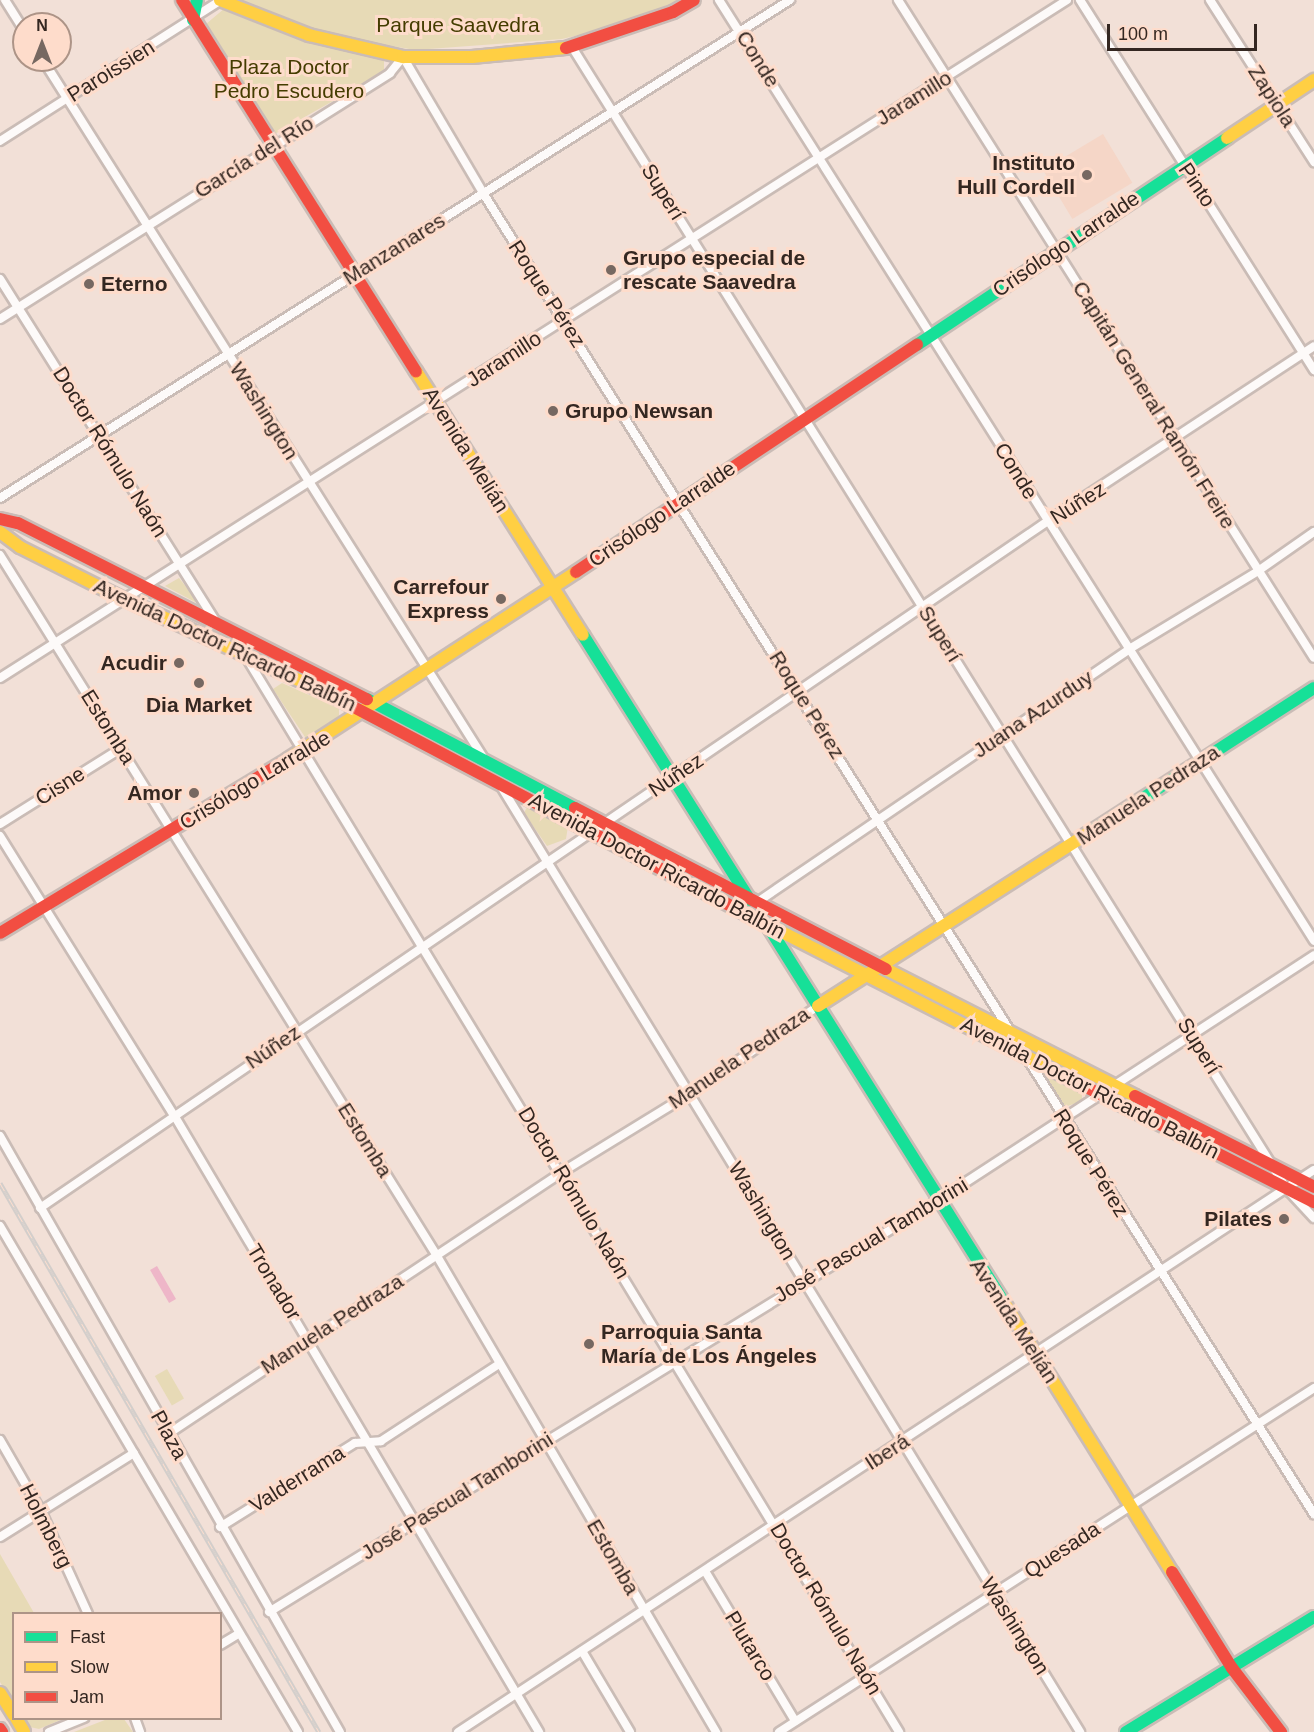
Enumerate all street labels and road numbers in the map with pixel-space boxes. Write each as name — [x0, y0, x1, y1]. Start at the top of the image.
street label: Conde — [731, 26, 785, 92]
street label: Paroissien — [63, 34, 159, 108]
street label: Zapiola — [1243, 60, 1301, 132]
street label: Jaramillo — [872, 65, 956, 131]
street label: García del Río — [190, 110, 318, 204]
street label: Pinto — [1173, 158, 1221, 212]
street label: Superí — [636, 159, 690, 225]
street label: Crisólogo Larralde — [988, 186, 1144, 302]
street label: Manzanares — [338, 208, 450, 290]
street label: Roque Pérez — [503, 236, 591, 352]
street label: Capitán General Ramón Freire — [1067, 277, 1241, 533]
street label: Jaramillo — [462, 326, 546, 392]
street label: Washington — [224, 358, 304, 464]
street label: Doctor Rómulo Naón — [47, 362, 173, 542]
street label: Avenida Melián — [417, 383, 515, 517]
street label: Conde — [989, 438, 1043, 504]
street label: Crisólogo Larralde — [584, 456, 740, 572]
street label: Núñez — [1046, 476, 1110, 530]
street label: Avenida Doctor Ricardo Balbín — [90, 573, 360, 717]
street label: Superí — [913, 601, 967, 667]
street label: Roque Pérez — [764, 646, 850, 764]
street label: Juana Azurduy — [968, 664, 1098, 764]
street label: Estomba — [75, 685, 141, 769]
street label: Crisólogo Larralde — [175, 725, 335, 835]
street label: Manuela Pedraza — [1072, 740, 1224, 850]
street label: Núñez — [644, 748, 708, 802]
street label: Cisne — [31, 761, 89, 811]
street label: Avenida Doctor Ricardo Balbín — [524, 788, 790, 944]
street label: Manuela Pedraza — [664, 1002, 814, 1114]
street label: Avenida Doctor Ricardo Balbín — [957, 1012, 1223, 1164]
street label: Superí — [1172, 1013, 1226, 1079]
street label: Núñez — [241, 1020, 305, 1074]
street label: Estomba — [332, 1098, 398, 1182]
street label: Doctor Rómulo Naón — [513, 1102, 635, 1284]
street label: Roque Pérez — [1048, 1104, 1134, 1222]
street label: Washington — [723, 1157, 801, 1265]
street label: José Pascual Tamborini — [769, 1172, 973, 1308]
street label: Tronador — [241, 1239, 307, 1325]
street label: Avenida Melián — [964, 1254, 1064, 1388]
street label: Manuela Pedraza — [256, 1269, 408, 1379]
street label: Plaza — [145, 1406, 193, 1464]
street label: José Pascual Tamborini — [356, 1427, 558, 1565]
street label: Iberá — [860, 1428, 914, 1476]
street label: Valderrama — [245, 1440, 349, 1518]
street label: Holmberg — [14, 1480, 78, 1572]
street label: Estomba — [581, 1515, 645, 1599]
street label: Quesada — [1019, 1516, 1105, 1584]
street label: Doctor Rómulo Naón — [765, 1518, 887, 1700]
street label: Washington — [975, 1573, 1055, 1679]
street label: Plutarco — [719, 1606, 781, 1686]

